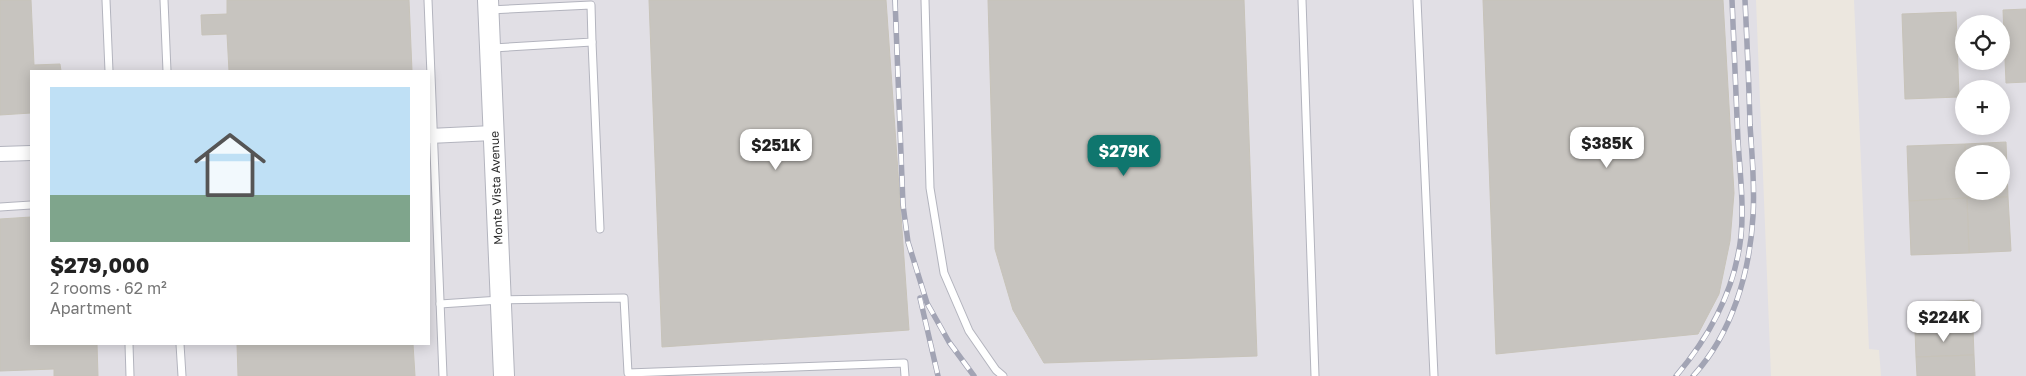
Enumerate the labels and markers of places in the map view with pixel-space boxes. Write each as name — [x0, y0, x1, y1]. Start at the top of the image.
pin: $385K — [1572, 126, 1642, 169]
pin: $251K — [741, 128, 811, 171]
pin: $279K — [1089, 134, 1159, 177]
pin: $224K — [1909, 300, 1979, 343]

